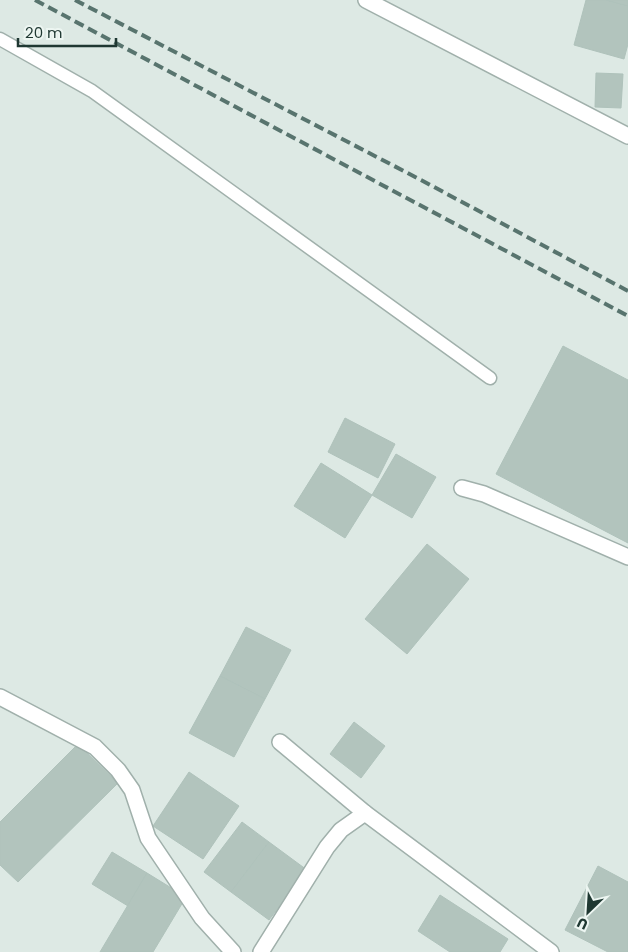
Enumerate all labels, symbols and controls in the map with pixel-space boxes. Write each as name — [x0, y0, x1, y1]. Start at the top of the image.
scale bar — [18, 15, 115, 47]
text: 20 m — [25, 22, 63, 43]
north arrow — [563, 887, 613, 937]
text: U — [574, 913, 591, 935]

